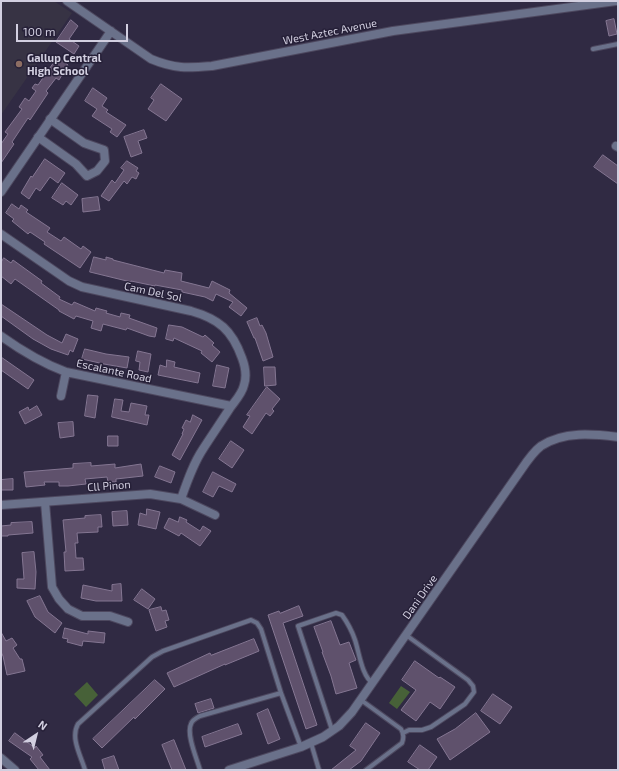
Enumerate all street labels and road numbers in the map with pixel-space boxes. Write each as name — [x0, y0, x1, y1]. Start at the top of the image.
street label: West Aztec Avenue — [282, 16, 378, 48]
street label: Cam Del Sol — [123, 279, 183, 305]
street label: Escalante Road — [75, 357, 153, 385]
street label: Cll Pinon — [87, 478, 131, 494]
street label: Dani Drive — [400, 572, 440, 622]

